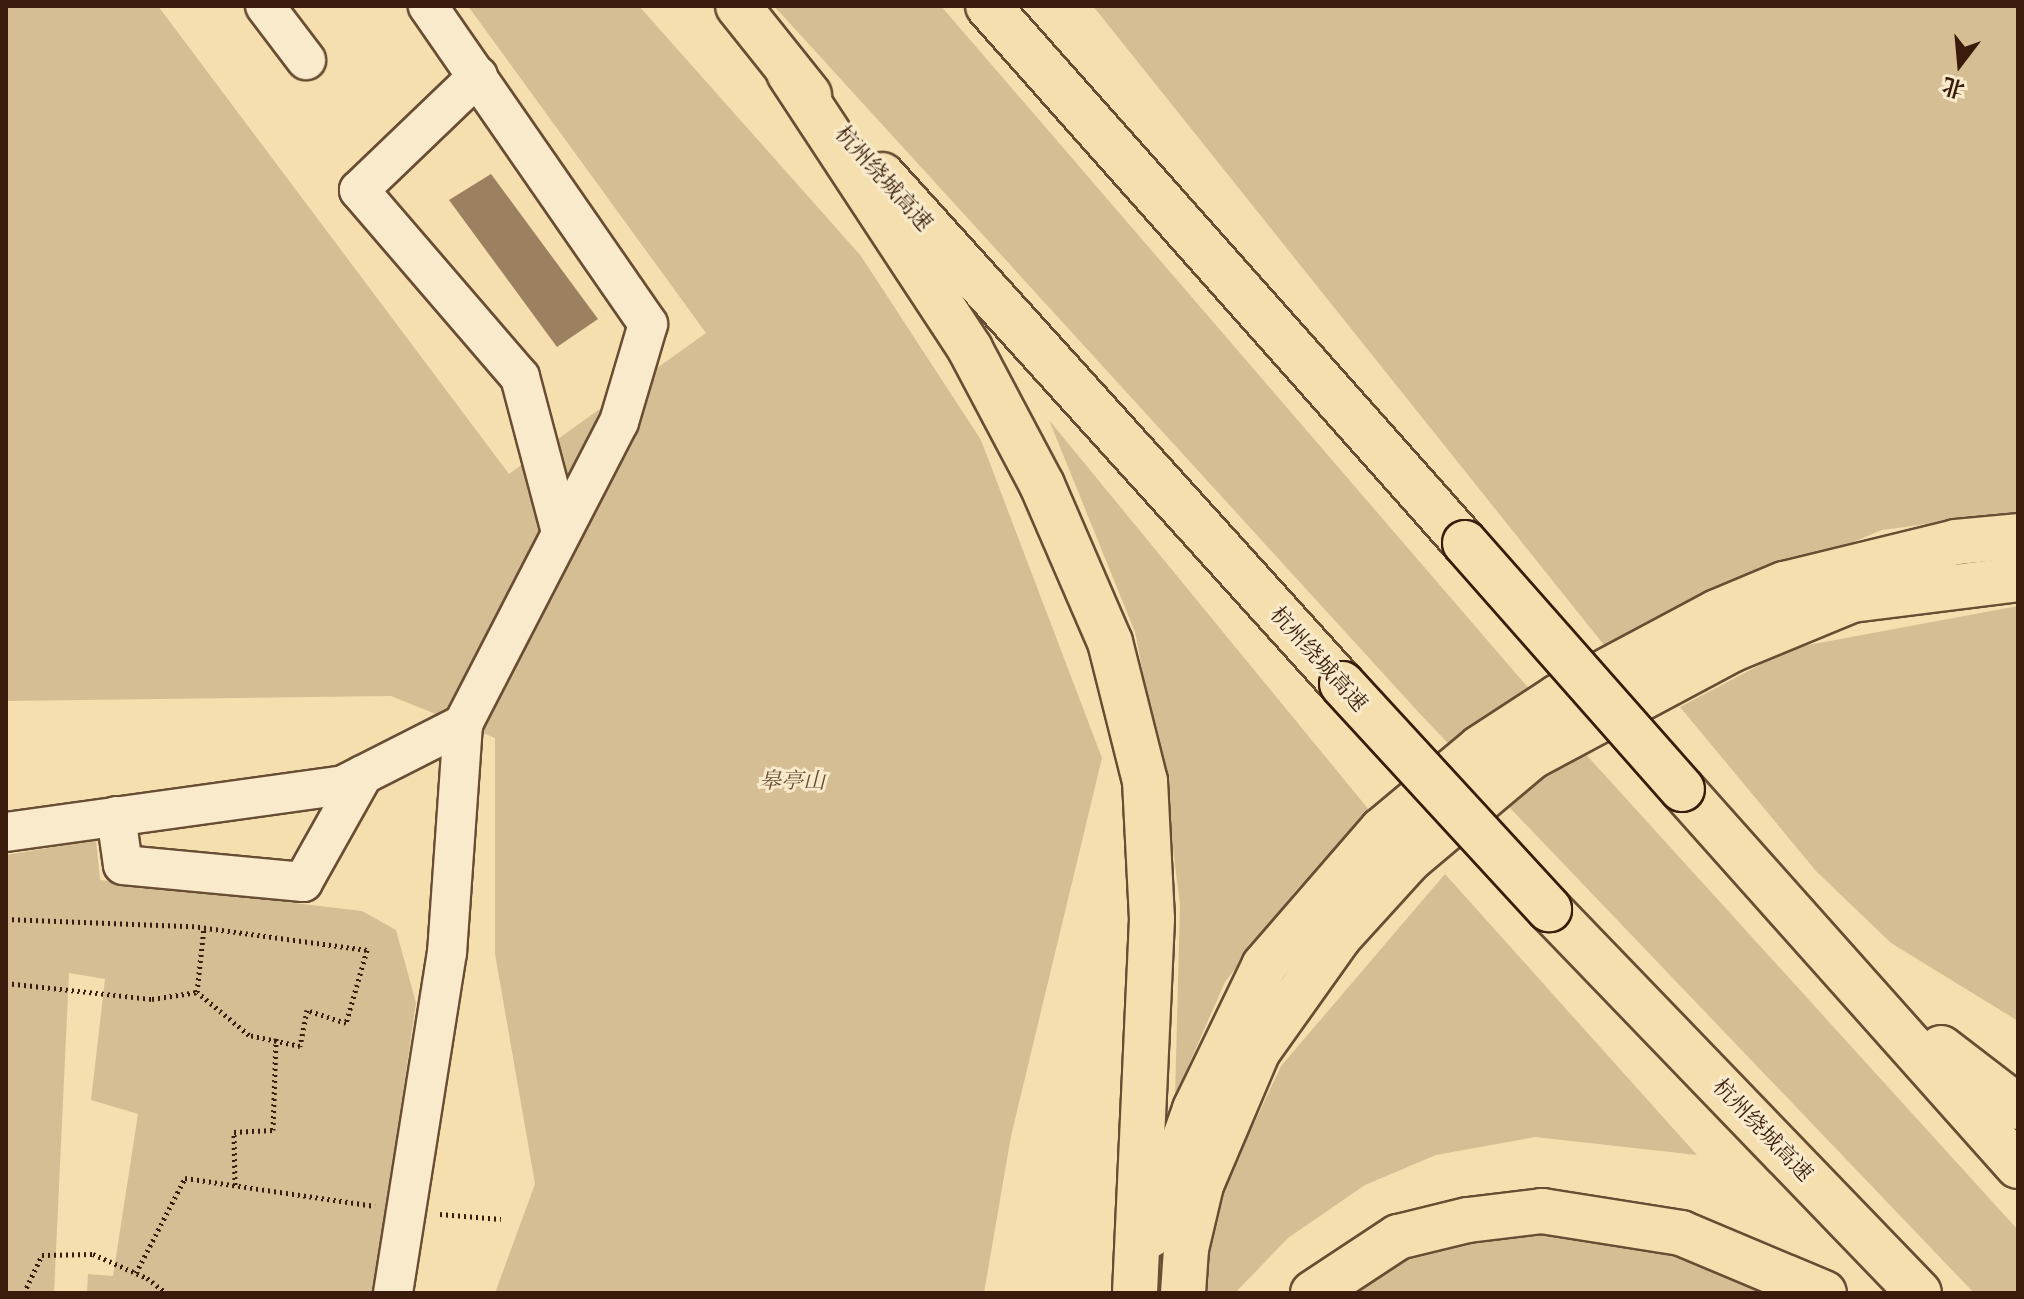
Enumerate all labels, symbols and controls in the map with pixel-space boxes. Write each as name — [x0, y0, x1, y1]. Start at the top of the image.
north arrow — [1920, 24, 2000, 104]
text: 北 — [1939, 72, 1968, 104]
street label: 杭州绕城高速 — [830, 120, 938, 236]
street label: 杭州绕城高速 — [1265, 601, 1373, 717]
park label: 皋亭山 — [759, 768, 825, 794]
street label: 杭州绕城高速 — [1708, 1073, 1818, 1187]

